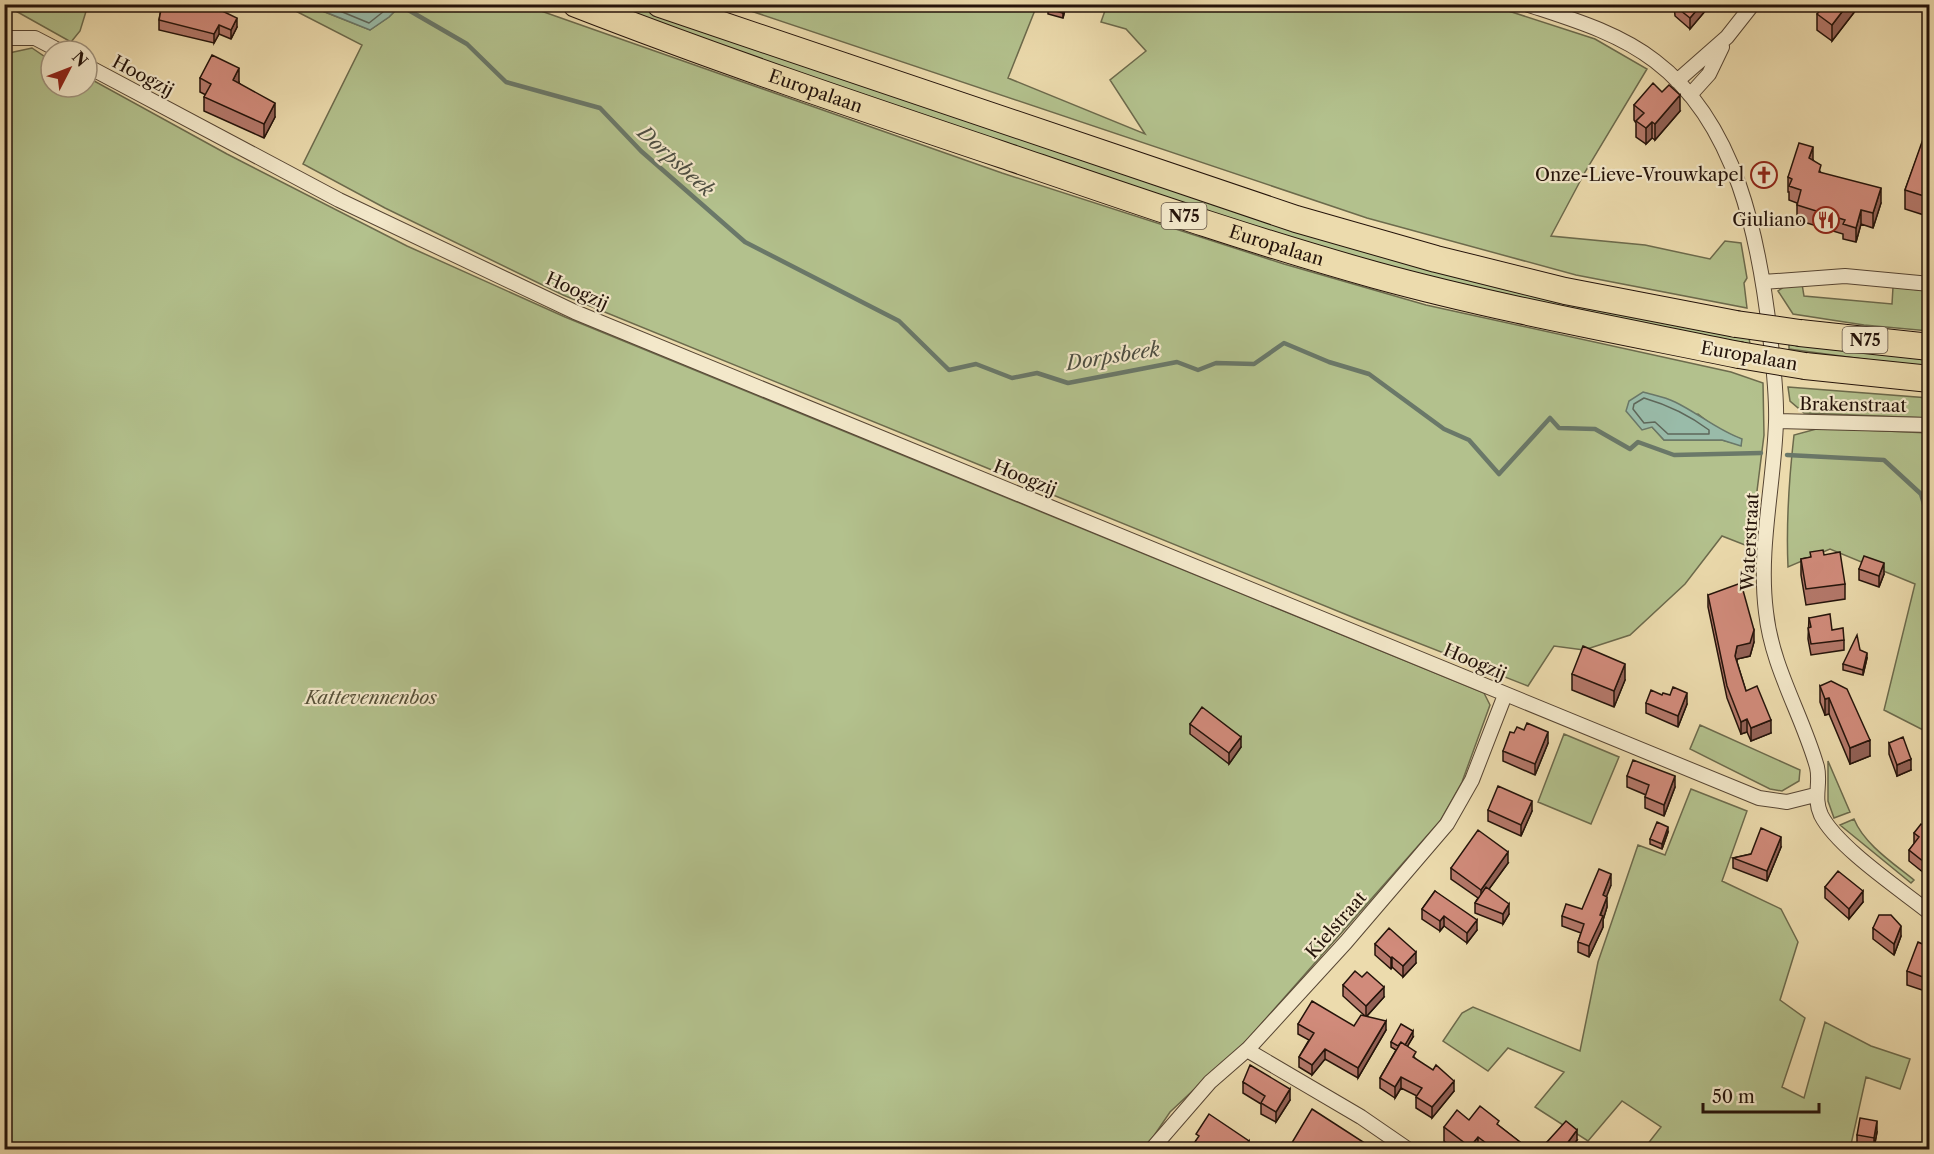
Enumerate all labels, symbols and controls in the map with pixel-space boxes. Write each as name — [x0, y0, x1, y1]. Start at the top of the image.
north arrow — [39, 39, 99, 99]
text: N — [68, 47, 92, 71]
street label: Hoogzij — [109, 51, 177, 101]
street label: Europalaan — [766, 65, 866, 118]
water label: Dorpsbeek — [631, 119, 720, 202]
church icon: Onze-Lieve-Vrouwkapel — [1749, 160, 1779, 190]
place label: Onze-Lieve-Vrouwkapel — [1535, 164, 1744, 186]
road number: N75 — [1162, 203, 1206, 229]
restaurant icon: Giuliano — [1811, 205, 1841, 235]
place label: Giuliano — [1732, 209, 1806, 231]
street label: Europalaan — [1226, 221, 1326, 271]
street label: Hoogzij — [542, 267, 612, 315]
road number: N75 — [1842, 327, 1888, 353]
water label: Dorpsbeek — [1062, 337, 1162, 376]
street label: Europalaan — [1699, 337, 1799, 375]
street label: Brakenstraat — [1799, 393, 1908, 417]
street label: Hoogzij — [990, 455, 1060, 501]
street label: Waterstraat — [1736, 492, 1764, 593]
street label: Hoogzij — [1440, 639, 1510, 685]
park label: Kattevennenbos — [303, 687, 437, 709]
street label: Kielstraat — [1301, 886, 1372, 963]
scale bar — [1703, 1076, 1818, 1114]
text: 50 m — [1712, 1086, 1755, 1108]

